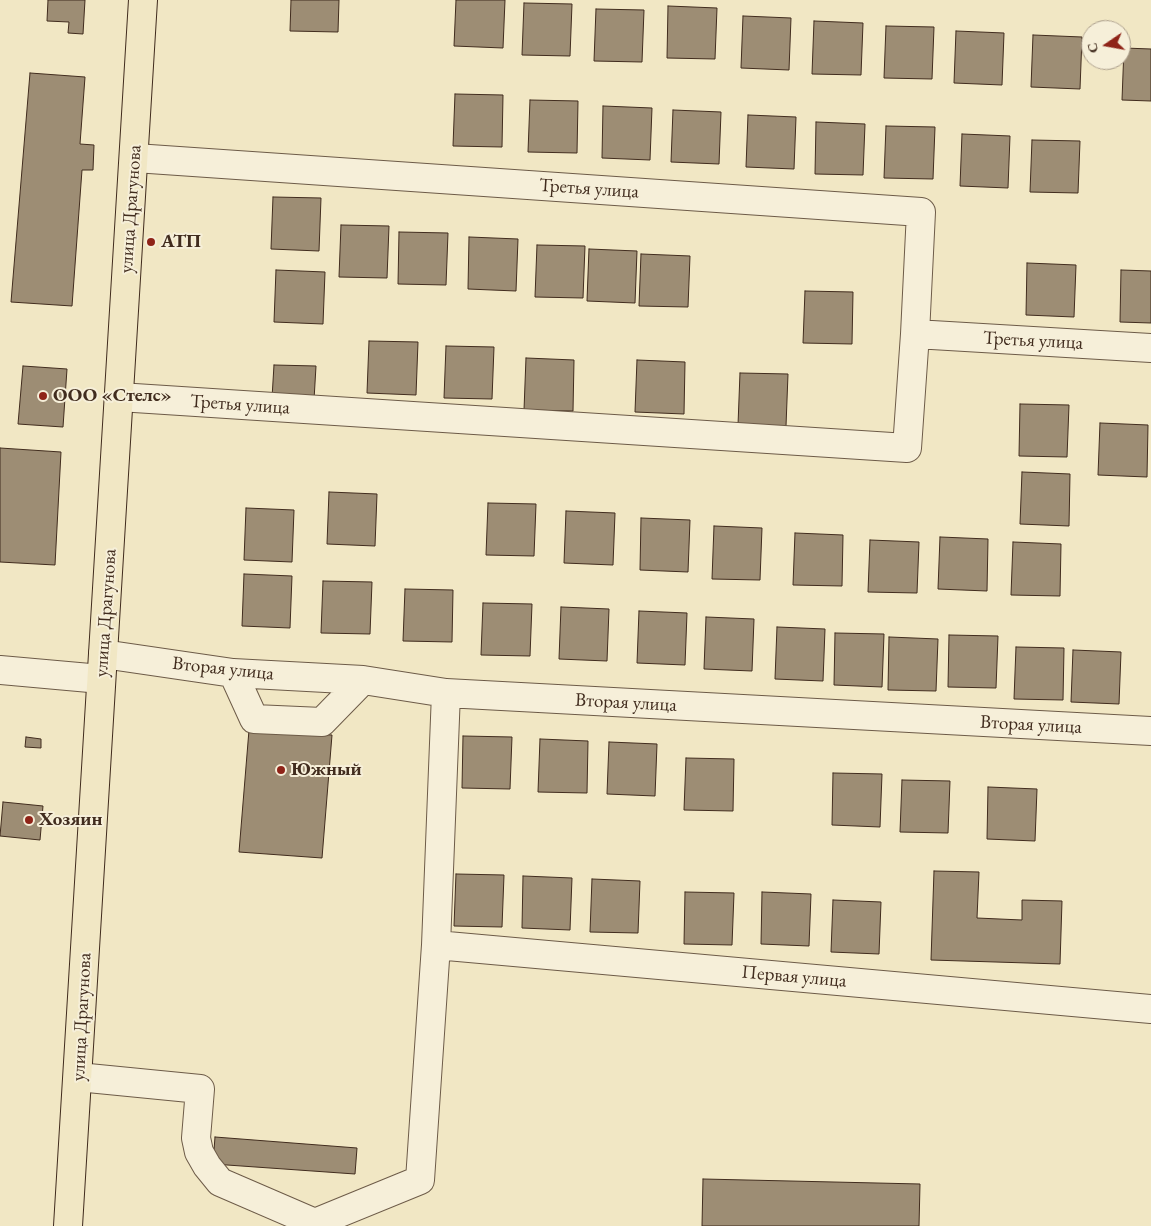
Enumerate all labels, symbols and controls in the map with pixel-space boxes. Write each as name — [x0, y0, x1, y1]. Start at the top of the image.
north arrow — [1081, 20, 1131, 70]
text: С — [1082, 41, 1102, 55]
street label: улица Драгунова — [115, 144, 147, 274]
street label: Третья улица — [538, 174, 640, 204]
place label: АТП — [161, 231, 201, 253]
marker: АТП — [145, 236, 157, 248]
street label: Третья улица — [982, 327, 1084, 355]
place label: ООО «Стелс» — [53, 385, 172, 407]
marker: ООО «Стелс» — [37, 390, 49, 402]
street label: Третья улица — [189, 390, 291, 420]
street label: улица Драгунова — [90, 548, 122, 678]
street label: Вторая улица — [171, 652, 275, 686]
street label: Вторая улица — [574, 689, 678, 717]
street label: Вторая улица — [979, 711, 1083, 739]
place label: Южный — [291, 759, 362, 781]
marker: Южный — [275, 764, 287, 776]
place label: Хозяин — [39, 809, 102, 831]
marker: Хозяин — [23, 814, 35, 826]
street label: улица Драгунова — [67, 952, 97, 1082]
street label: Первая улица — [741, 961, 847, 993]

